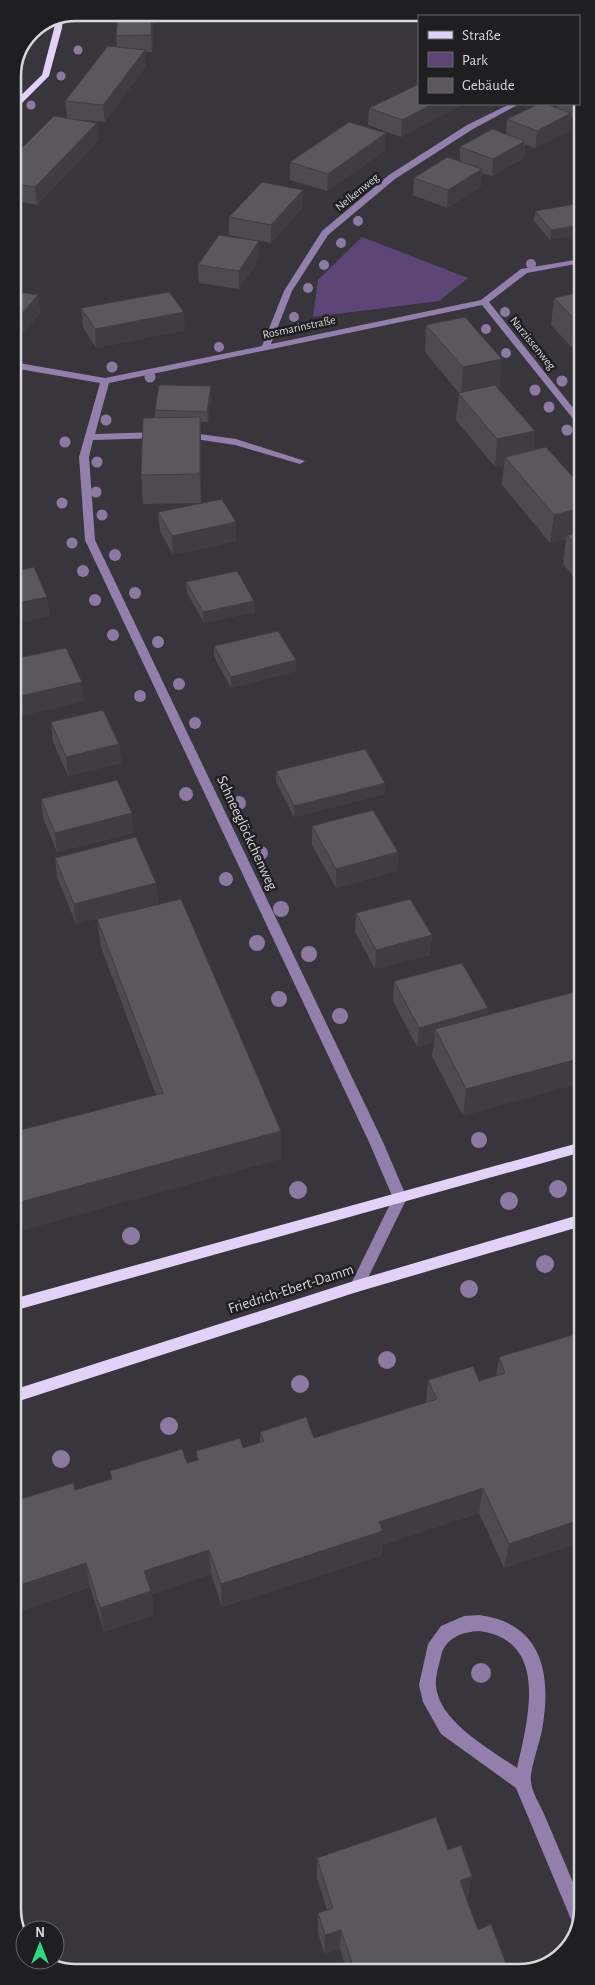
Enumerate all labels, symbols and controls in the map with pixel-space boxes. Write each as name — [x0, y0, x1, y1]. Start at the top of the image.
legend — [418, 15, 580, 105]
text: Straße — [462, 28, 501, 43]
text: Park — [462, 53, 488, 68]
text: Gebäude — [462, 78, 515, 93]
street label: Nelkenweg — [333, 171, 381, 213]
street label: Rosmarinstraße — [261, 313, 337, 341]
street label: Narzissenweg — [508, 314, 558, 372]
street label: Schneeglöckchenweg — [214, 774, 280, 893]
street label: Friedrich-Ebert-Damm — [226, 1262, 356, 1316]
north arrow — [15, 1920, 65, 1970]
text: N — [35, 1926, 45, 1940]

